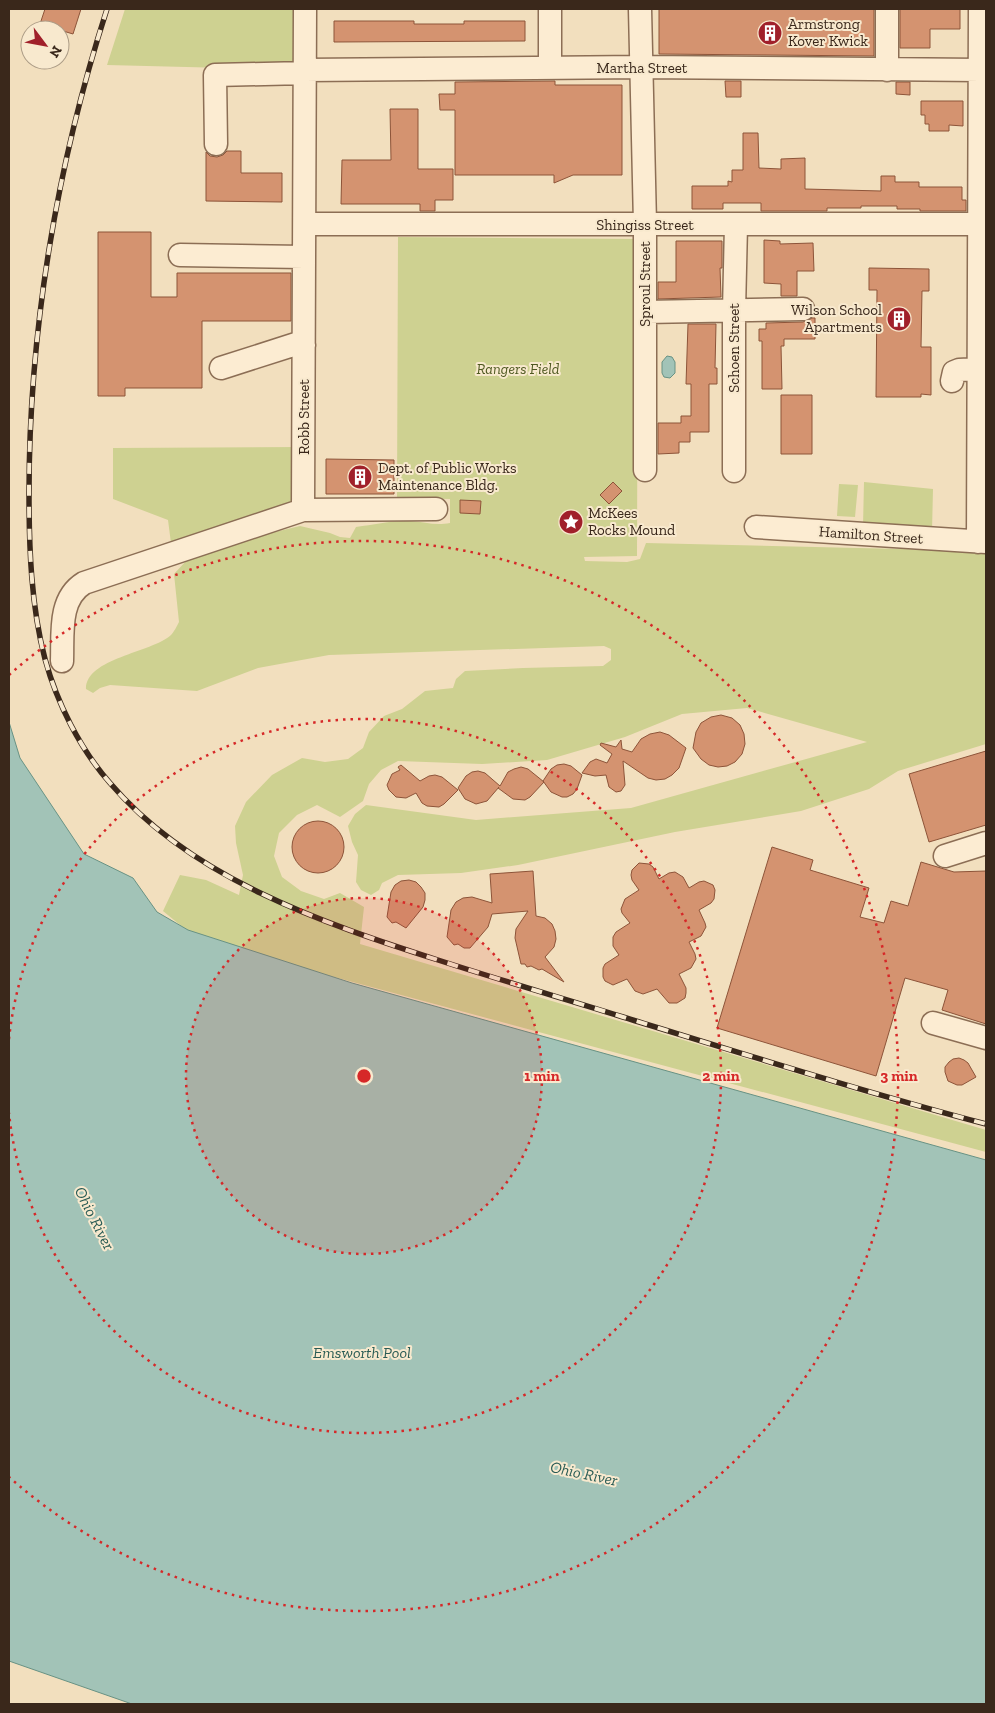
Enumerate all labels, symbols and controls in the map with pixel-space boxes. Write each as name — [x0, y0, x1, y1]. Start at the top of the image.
place label: Armstrong Kover Kwick — [788, 15, 868, 50]
north arrow — [20, 20, 70, 70]
building icon: Armstrong Kover Kwick — [757, 20, 783, 46]
text: N — [45, 43, 66, 61]
street label: Martha Street — [597, 59, 688, 77]
street label: Shingiss Street — [596, 216, 694, 234]
street label: Sproul Street — [636, 241, 654, 327]
place label: Wilson School Apartments — [791, 301, 882, 336]
street label: Schoen Street — [725, 303, 743, 393]
building icon: Wilson School Apartments — [886, 306, 912, 332]
park label: Rangers Field — [476, 360, 560, 378]
street label: Robb Street — [295, 379, 313, 455]
place label: Dept. of Public Works Maintenance Bldg. — [378, 459, 517, 494]
building icon: Dept. of Public Works Maintenance Bldg. — [347, 464, 373, 490]
place label: McKees Rocks Mound — [588, 504, 676, 539]
place icon: McKees Rocks Mound — [558, 509, 584, 535]
street label: Hamilton Street — [818, 522, 924, 548]
centre of rings — [355, 1067, 373, 1085]
text: 1 min — [524, 1067, 560, 1085]
text: 2 min — [702, 1067, 740, 1085]
text: 3 min — [880, 1067, 918, 1085]
water label: Ohio River — [71, 1184, 119, 1253]
water label: Emsworth Pool — [313, 1343, 411, 1362]
water label: Ohio River — [549, 1457, 620, 1490]

